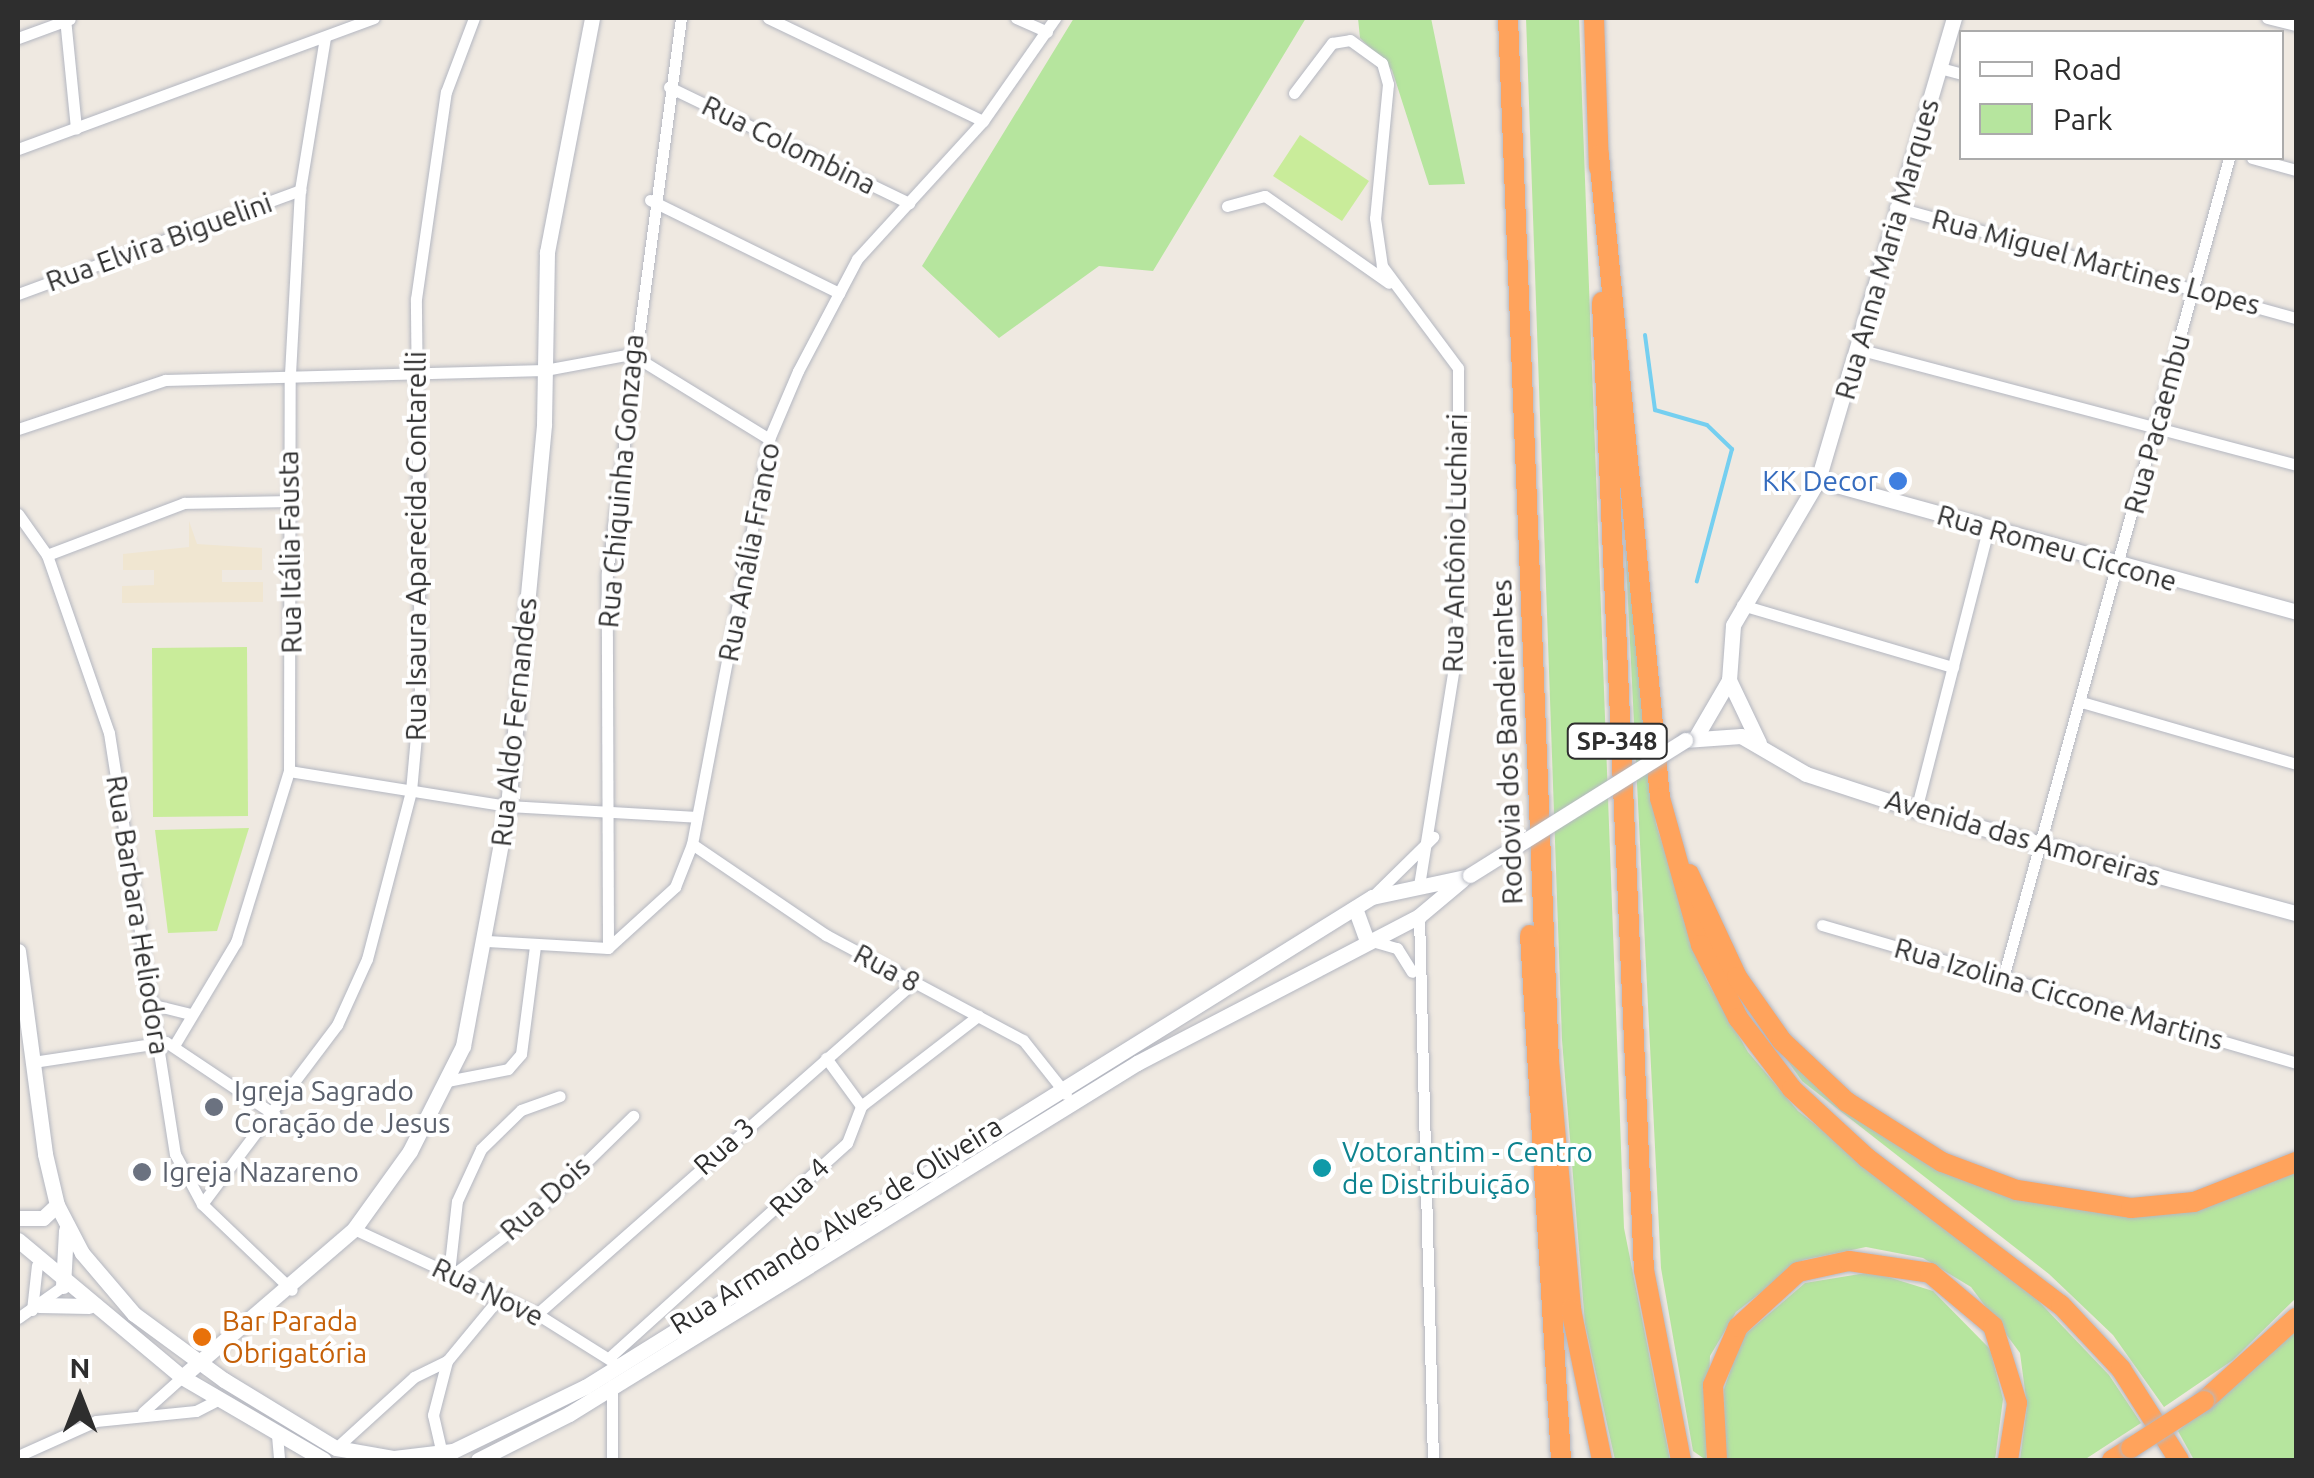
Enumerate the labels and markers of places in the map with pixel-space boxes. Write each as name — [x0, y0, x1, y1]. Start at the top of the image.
place label: KK Decor — [1762, 464, 1878, 498]
marker: KK Decor — [1887, 470, 1909, 492]
place label: Igreja Sagrado Coração de Jesus — [234, 1074, 450, 1140]
marker: Igreja Sagrado Coração de Jesus — [203, 1096, 225, 1118]
place label: Votorantim - Centro de Distribuição — [1342, 1135, 1593, 1201]
place label: Igreja Nazareno — [162, 1155, 359, 1189]
marker: Votorantim - Centro de Distribuição — [1311, 1157, 1333, 1179]
marker: Igreja Nazareno — [131, 1161, 153, 1183]
place label: Bar Parada Obrigatória — [222, 1304, 367, 1370]
marker: Bar Parada Obrigatória — [191, 1326, 213, 1348]

